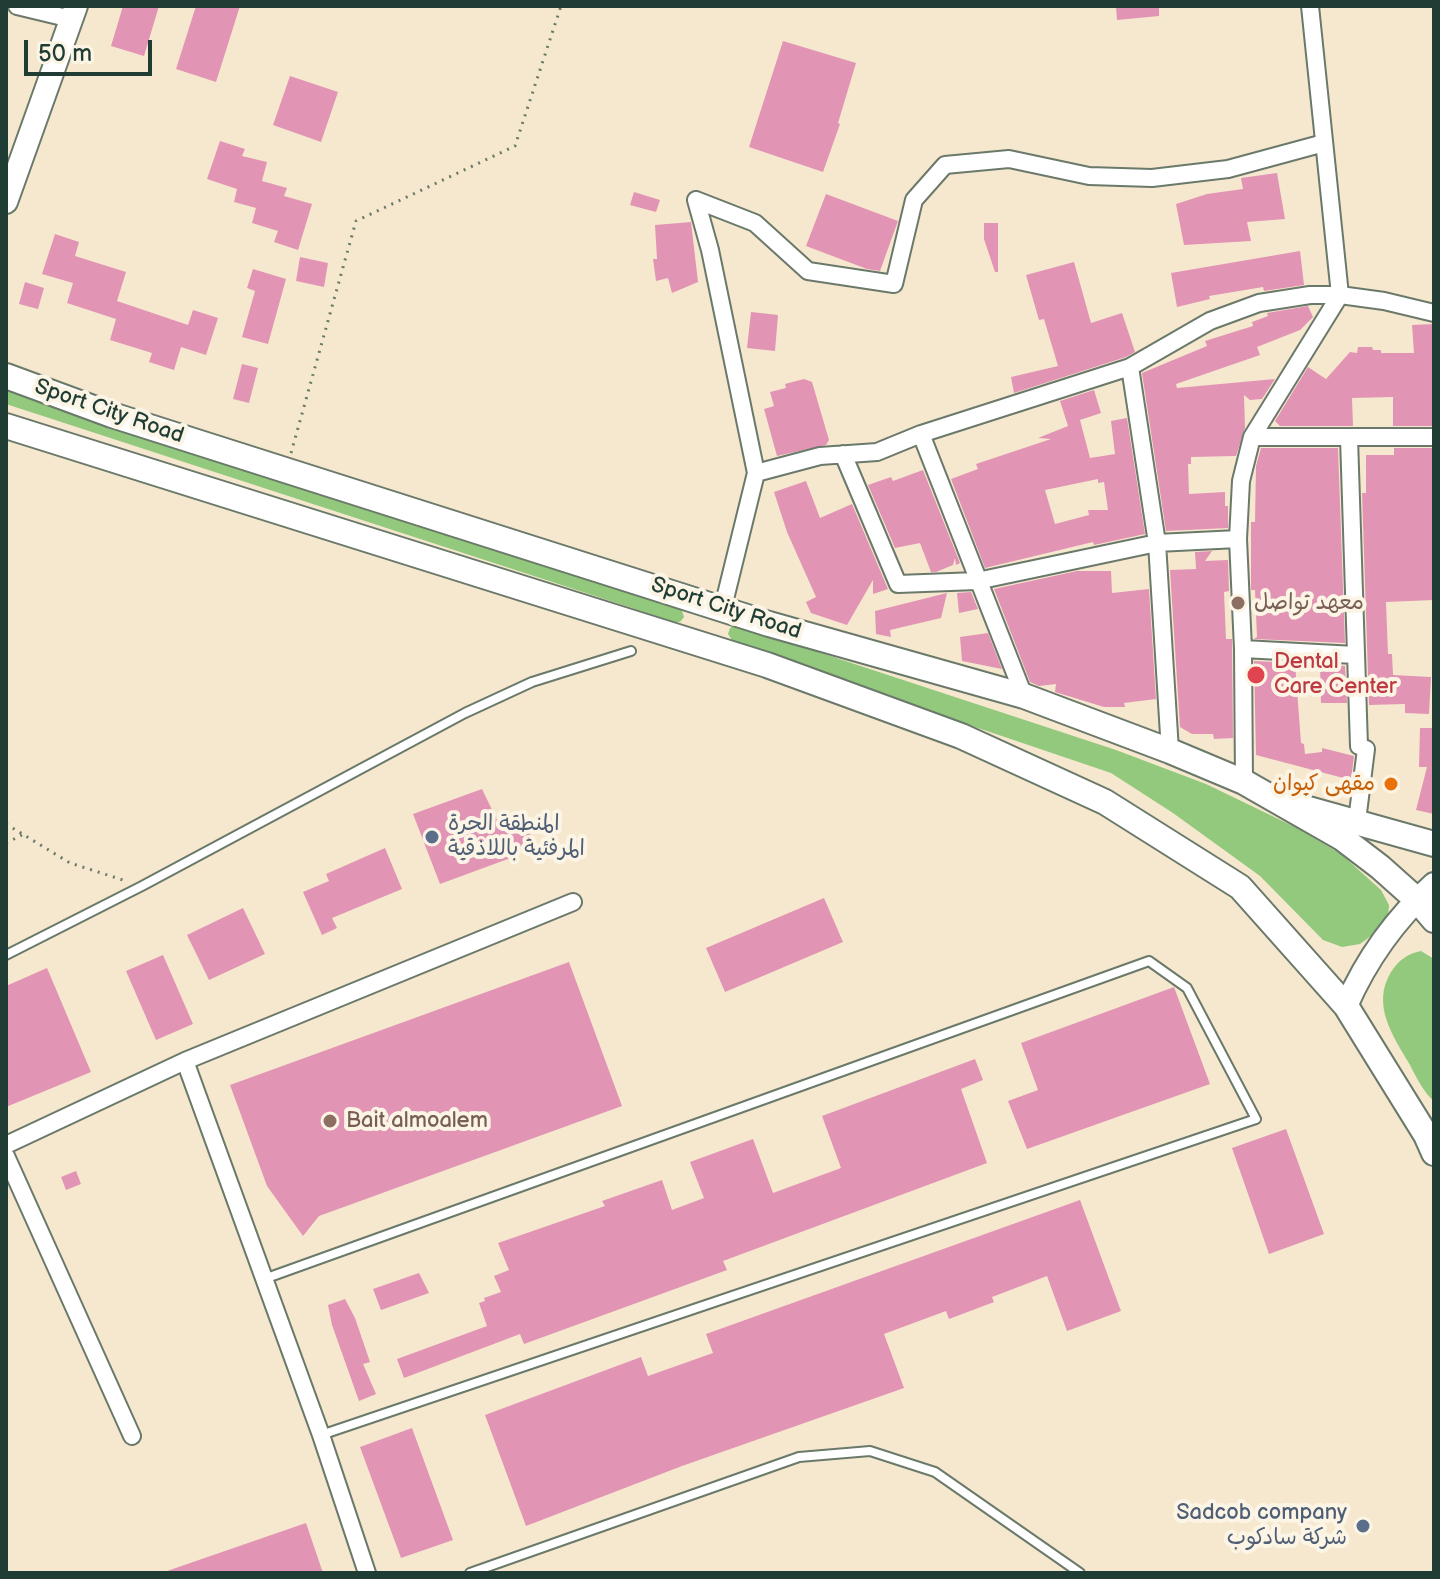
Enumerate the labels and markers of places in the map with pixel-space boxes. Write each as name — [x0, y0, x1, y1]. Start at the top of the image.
place label: معهد تواصل — [1254, 590, 1364, 616]
marker: معهد تواصل — [1229, 594, 1247, 612]
place label: Dental Care Center — [1274, 649, 1397, 700]
marker: Dental Care Center — [1245, 664, 1267, 686]
place label: مقهى كيوان — [1273, 771, 1375, 797]
marker: مقهى كيوان — [1382, 775, 1400, 793]
place label: المنطقة الحرة المرفئية باللاذقية — [448, 811, 585, 862]
marker: المنطقة الحرة المرفئية باللاذقية — [423, 828, 441, 846]
place label: Bait almoalem — [346, 1108, 488, 1134]
marker: Bait almoalem — [321, 1112, 339, 1130]
place label: Sadcob company شركة سادكوب — [1176, 1500, 1347, 1552]
marker: Sadcob company شركة سادكوب — [1354, 1517, 1372, 1535]

